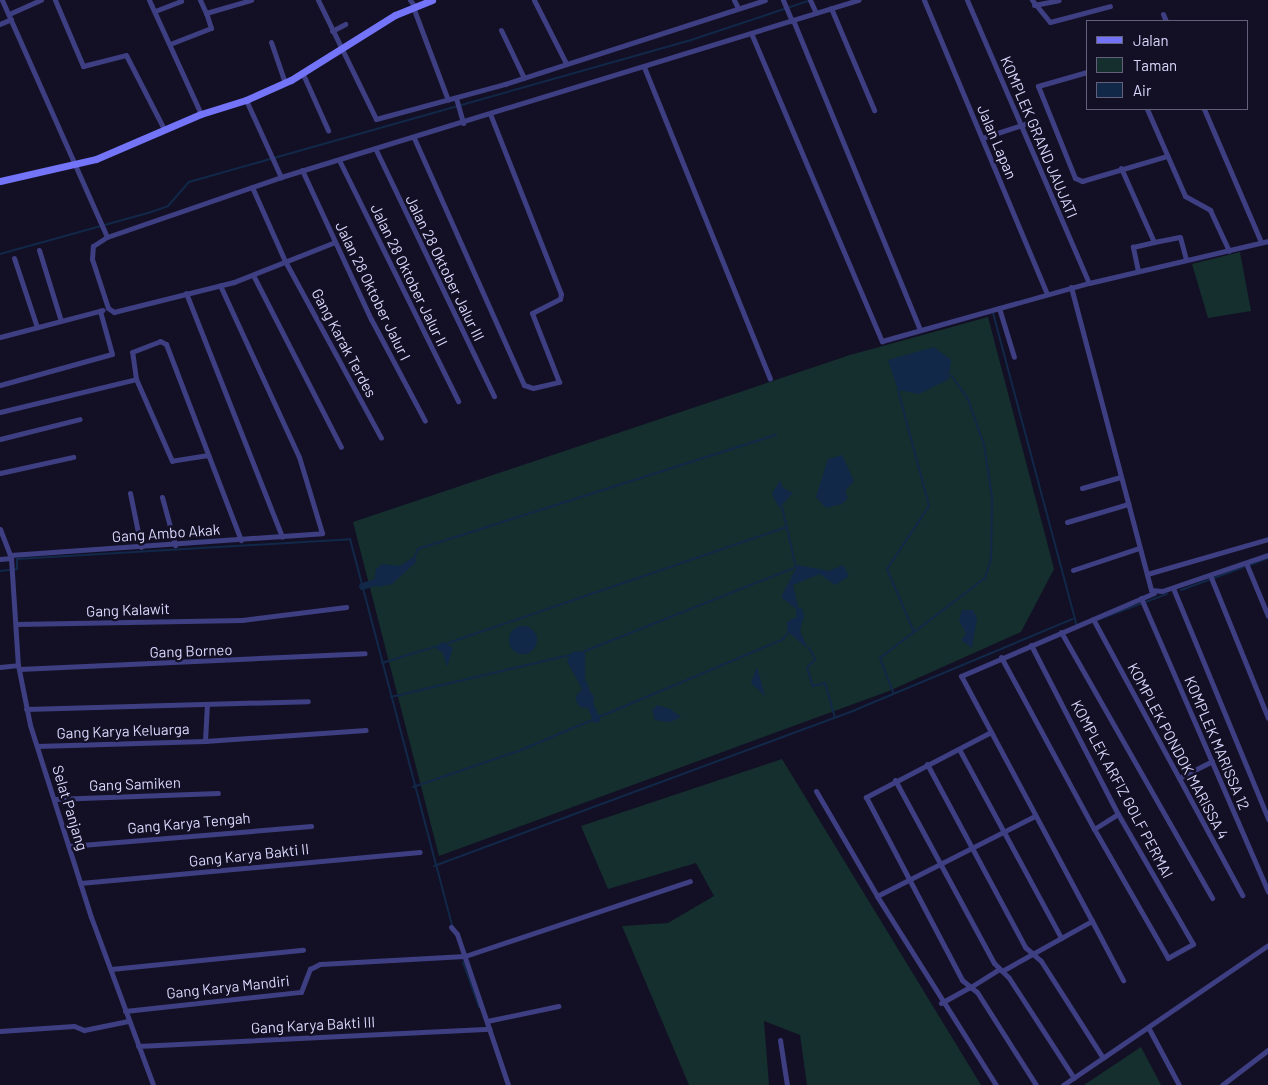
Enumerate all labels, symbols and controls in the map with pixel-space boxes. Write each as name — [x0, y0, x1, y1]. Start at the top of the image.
legend — [1086, 20, 1248, 110]
text: Jalan — [1133, 31, 1169, 49]
street label: KOMPLEK GRAND JAUJATI — [997, 53, 1081, 221]
text: Taman — [1133, 56, 1177, 74]
text: Air — [1133, 81, 1151, 99]
street label: Jalan Lapan — [973, 102, 1021, 182]
street label: Jalan 28 Oktober Jalur III — [402, 192, 488, 344]
street label: Jalan 28 Oktober Jalur II — [367, 201, 451, 349]
street label: Jalan 28 Oktober Jalur I — [332, 219, 414, 363]
street label: Gang Karak Terdes — [308, 286, 380, 400]
street label: Gang Ambo Akak — [111, 520, 221, 546]
street label: Gang Kalawit — [86, 600, 170, 620]
street label: Gang Borneo — [149, 641, 233, 661]
street label: KOMPLEK PONDOK MARISSA 4 — [1124, 660, 1232, 842]
street label: KOMPLEK MARISSA 12 — [1181, 673, 1253, 813]
street label: KOMPLEK ARFIZ GOLF PERMAI — [1067, 697, 1177, 881]
street label: Gang Karya Keluarga — [56, 720, 190, 742]
street label: Selat Panjang — [48, 763, 92, 853]
street label: Gang Samiken — [89, 773, 181, 795]
street label: Gang Karya Tengah — [127, 809, 251, 837]
street label: Gang Karya Bakti II — [188, 840, 310, 870]
street label: Gang Karya Mandiri — [166, 972, 290, 1002]
street label: Gang Karya Bakti III — [250, 1013, 376, 1037]

